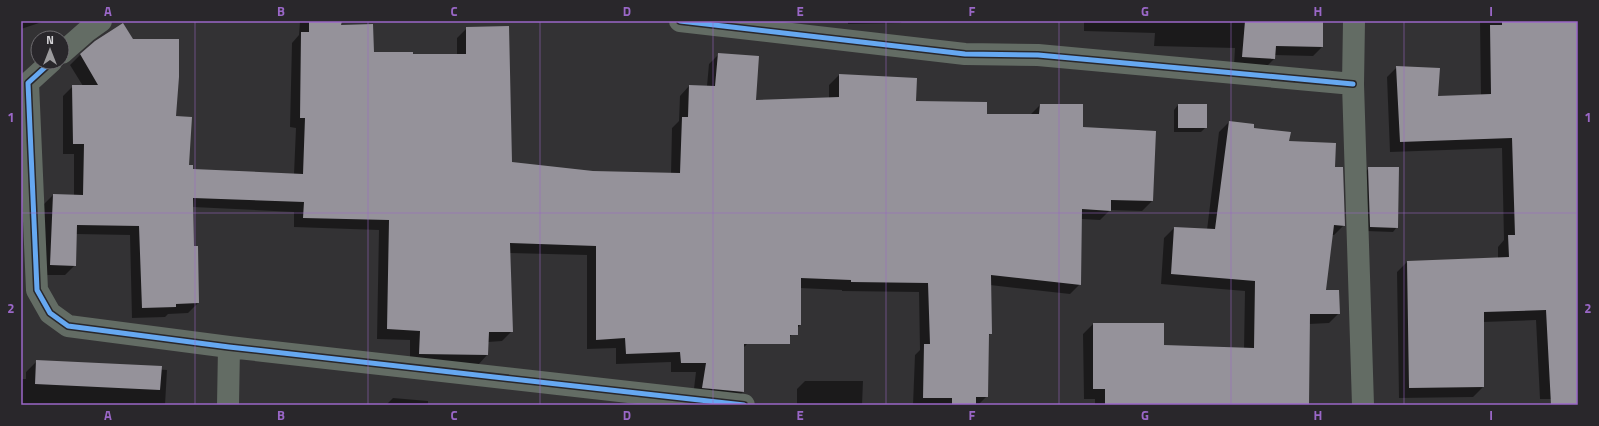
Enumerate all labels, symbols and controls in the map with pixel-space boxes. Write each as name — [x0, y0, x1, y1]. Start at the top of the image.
text: A — [104, 1, 112, 21]
text: B — [277, 1, 285, 21]
text: C — [450, 1, 458, 21]
text: D — [623, 1, 631, 21]
text: E — [796, 1, 804, 21]
text: F — [969, 1, 976, 21]
text: G — [1141, 1, 1149, 21]
text: H — [1314, 1, 1322, 21]
text: I — [1489, 1, 1493, 21]
north arrow — [30, 30, 70, 70]
text: N — [46, 32, 54, 48]
text: 1 — [7, 107, 15, 127]
text: 1 — [1584, 107, 1592, 127]
text: 2 — [7, 298, 15, 318]
text: 2 — [1584, 298, 1592, 318]
text: A — [104, 405, 112, 425]
text: B — [277, 405, 285, 425]
text: C — [450, 405, 458, 425]
text: D — [623, 405, 631, 425]
text: E — [796, 405, 804, 425]
text: F — [969, 405, 976, 425]
text: G — [1141, 405, 1149, 425]
text: H — [1314, 405, 1322, 425]
text: I — [1489, 405, 1493, 425]

